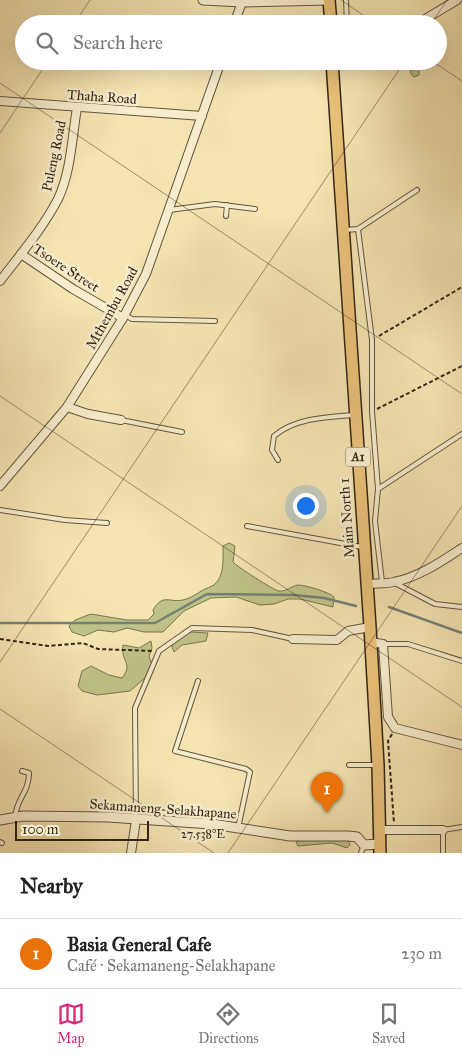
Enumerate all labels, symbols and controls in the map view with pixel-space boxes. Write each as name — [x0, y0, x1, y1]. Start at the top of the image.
search box — [15, 15, 447, 70]
icon: search — [33, 29, 61, 57]
text: Search here — [73, 31, 163, 54]
street label: Thaha Road — [67, 86, 137, 108]
street label: Puleng Road — [38, 119, 70, 193]
street label: Tsoere Street — [29, 240, 103, 296]
street label: Mthembu Road — [82, 264, 142, 352]
road number: A1 — [346, 448, 370, 467]
street label: Main North 1 — [336, 477, 358, 559]
your location — [293, 493, 319, 519]
pin: 1 — [311, 772, 343, 813]
street label: Sekamaneng-Selakhapane — [89, 795, 237, 823]
scale bar — [15, 818, 149, 841]
text: 100 m — [22, 821, 59, 838]
text: 27.538°E — [181, 827, 225, 841]
text: Nearby — [20, 873, 83, 899]
text: Basia General Cafe — [67, 933, 211, 956]
text: 1 — [33, 944, 39, 963]
text: 230 m — [402, 944, 442, 963]
text: Café · Sekamaneng-Selakhapane — [67, 956, 275, 975]
tab: Map — [57, 1000, 85, 1047]
tab: Directions — [198, 1000, 259, 1047]
tab: Saved — [372, 1000, 405, 1047]

